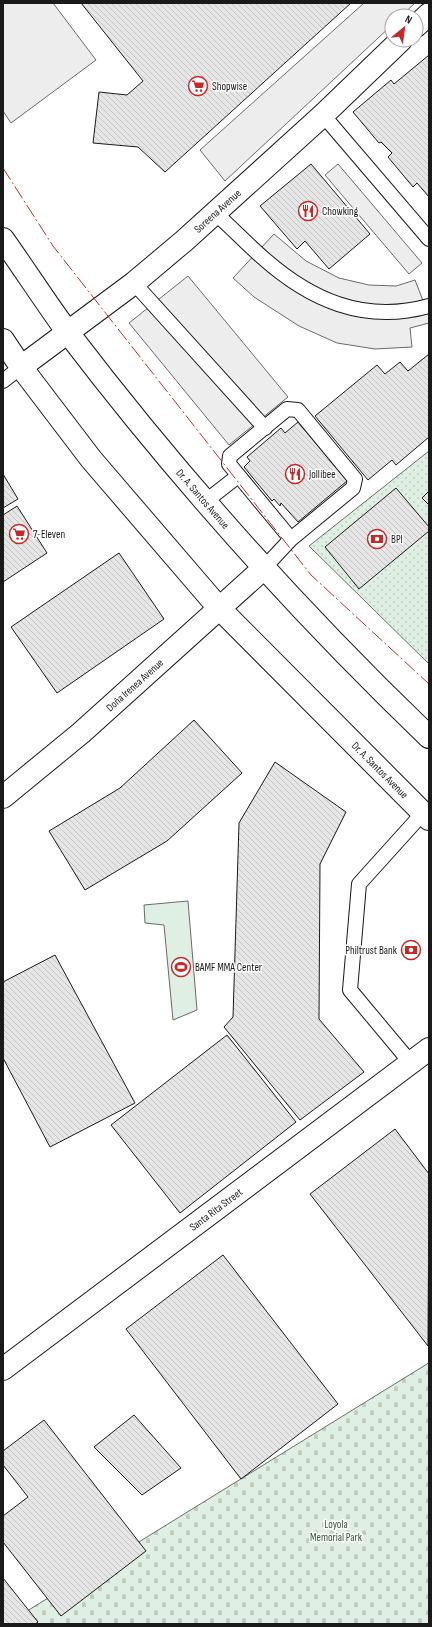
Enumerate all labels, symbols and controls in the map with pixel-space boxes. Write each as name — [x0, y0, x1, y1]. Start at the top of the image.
north arrow — [384, 8, 424, 48]
text: N — [403, 13, 414, 27]
supermarket icon: Shopwise — [187, 75, 209, 97]
place label: Shopwise — [212, 80, 247, 93]
street label: Soreena Avenue — [191, 186, 243, 235]
restaurant icon: Chowking — [297, 200, 319, 222]
place label: Chowking — [322, 205, 359, 218]
restaurant icon: Jollibee — [284, 463, 306, 485]
street label: Dr. A. Santos Avenue — [174, 466, 232, 531]
place label: Jollibee — [308, 468, 336, 481]
supermarket icon: 7-Eleven — [8, 523, 30, 545]
place label: 7-Eleven — [33, 528, 65, 541]
bank icon: BPI — [366, 528, 388, 550]
place label: BPI — [391, 533, 403, 546]
street label: Doña Irenea Avenue — [103, 656, 166, 714]
street label: Dr. A. Santos Avenue — [349, 739, 411, 801]
bank icon: Philtrust Bank — [400, 939, 422, 961]
place label: Philtrust Bank — [345, 944, 398, 957]
sports icon: BAMF MMA Center — [170, 956, 192, 978]
place label: BAMF MMA Center — [195, 961, 262, 974]
street label: Santa Rita Street — [187, 1185, 245, 1233]
park label: Loyola Memorial Park — [310, 1518, 363, 1544]

